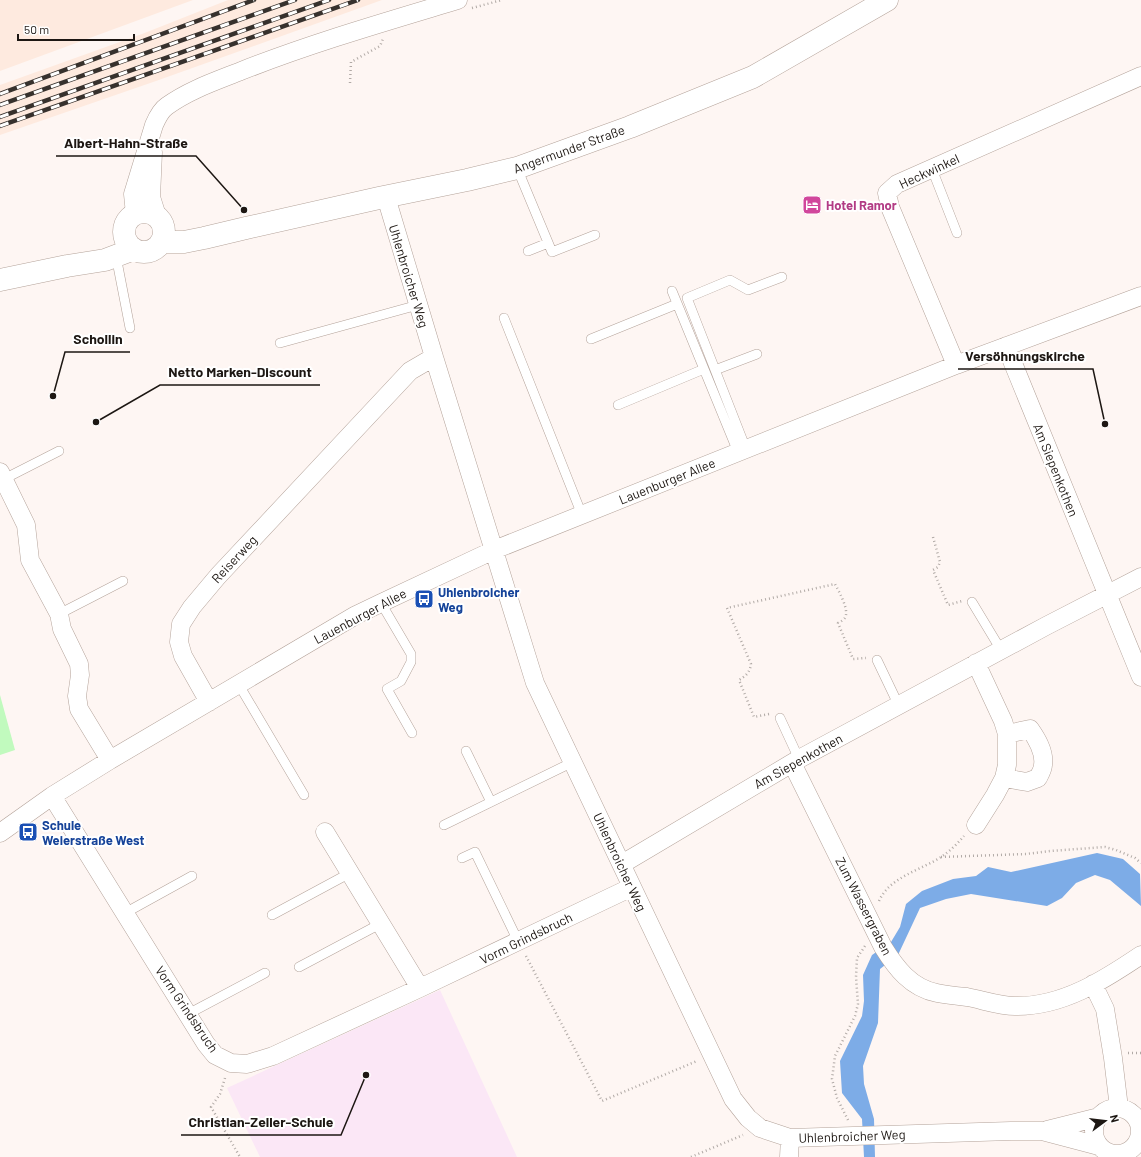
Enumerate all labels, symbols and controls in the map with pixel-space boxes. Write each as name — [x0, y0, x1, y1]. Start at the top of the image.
scale bar — [18, 16, 134, 42]
text: 50 m — [24, 22, 49, 36]
street label: Angermunder Straße — [511, 121, 627, 177]
callout: Albert-Hahn-Straße — [56, 130, 196, 156]
text: Albert-Hahn-Straße — [64, 134, 188, 151]
street label: Heckwinkel — [896, 150, 962, 192]
hotel icon: Hotel Ramor — [801, 194, 823, 216]
place label: Hotel Ramor — [826, 197, 897, 213]
street label: Uhlenbroicher Weg — [386, 222, 432, 330]
callout: Schollin — [65, 326, 130, 352]
text: Schollin — [73, 330, 123, 347]
callout: Versöhnungskirche — [958, 343, 1093, 369]
text: Versöhnungskirche — [965, 347, 1085, 364]
callout: Netto Marken-Discount — [160, 359, 320, 385]
text: Netto Marken-Discount — [168, 363, 312, 380]
street label: Am Siepenkothen — [1030, 421, 1082, 519]
street label: Lauenburger Allee — [616, 454, 718, 508]
street label: Reiserweg — [208, 532, 260, 586]
place label: Uhlenbroicher Weg — [438, 584, 520, 615]
street label: Lauenburger Allee — [311, 585, 409, 647]
bus stop icon: Uhlenbroicher Weg — [413, 588, 435, 610]
street label: Am Siepenkothen — [751, 730, 845, 792]
street label: Uhlenbroicher Weg — [590, 810, 650, 914]
place label: Schule Weierstraße West — [42, 817, 144, 848]
bus stop icon: Schule Weierstraße West — [17, 821, 39, 843]
street label: Zum Wassergraben — [832, 854, 896, 958]
street label: Vorm Grindsbruch — [477, 909, 575, 967]
street label: Vorm Grindsbruch — [152, 963, 222, 1055]
north arrow — [1085, 1101, 1125, 1141]
callout: Christian-Zeller-Schule — [181, 1109, 341, 1135]
text: Christian-Zeller-Schule — [189, 1113, 334, 1130]
text: N — [1108, 1113, 1122, 1124]
street label: Uhlenbroicher Weg — [798, 1126, 906, 1146]

